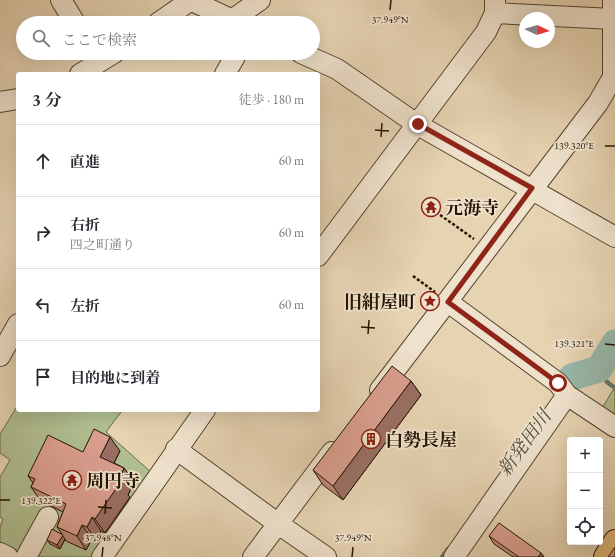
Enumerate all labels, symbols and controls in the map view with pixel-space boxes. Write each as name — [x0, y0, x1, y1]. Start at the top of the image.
north arrow — [519, 12, 555, 48]
text: 37.949°N — [371, 13, 409, 26]
search box — [16, 16, 320, 60]
icon: search — [30, 27, 52, 49]
text: ここで検索 — [62, 30, 137, 49]
text: 3 分 — [32, 89, 62, 111]
text: 徒歩 · 180 m — [239, 91, 304, 108]
route end — [409, 115, 427, 133]
text: 139.320°E — [554, 139, 594, 152]
icon: ahead — [32, 150, 54, 172]
text: 直進 — [70, 152, 100, 171]
text: 60 m — [279, 152, 304, 169]
temple icon: 元海寺 — [420, 196, 442, 218]
place label: 元海寺 — [445, 196, 499, 219]
text: 右折 — [70, 215, 100, 234]
icon: right — [32, 222, 54, 244]
text: 60 m — [279, 224, 304, 241]
text: 四之町通り — [70, 236, 135, 253]
place label: 旧紺屋町 — [344, 290, 416, 313]
place icon: 旧紺屋町 — [419, 290, 441, 312]
icon: left — [32, 294, 54, 316]
text: 左折 — [70, 296, 100, 315]
text: 60 m — [279, 296, 304, 313]
text: 139.321°E — [554, 337, 594, 350]
icon: arrive — [32, 366, 54, 388]
text: 目的地に到着 — [70, 368, 160, 387]
route start — [549, 374, 567, 392]
water label: 新発田川 — [492, 403, 558, 481]
building icon: 白勢長屋 — [360, 428, 382, 450]
place label: 白勢長屋 — [385, 428, 457, 451]
map controls — [567, 437, 603, 545]
button: + — [567, 437, 603, 473]
temple icon: 周円寺 — [61, 469, 83, 491]
place label: 周円寺 — [86, 469, 140, 492]
button: − — [567, 473, 603, 509]
text: 139.322°E — [21, 494, 61, 507]
button: locate — [567, 509, 603, 545]
text: 37.948°N — [84, 531, 122, 544]
text: 37.949°N — [334, 531, 372, 544]

